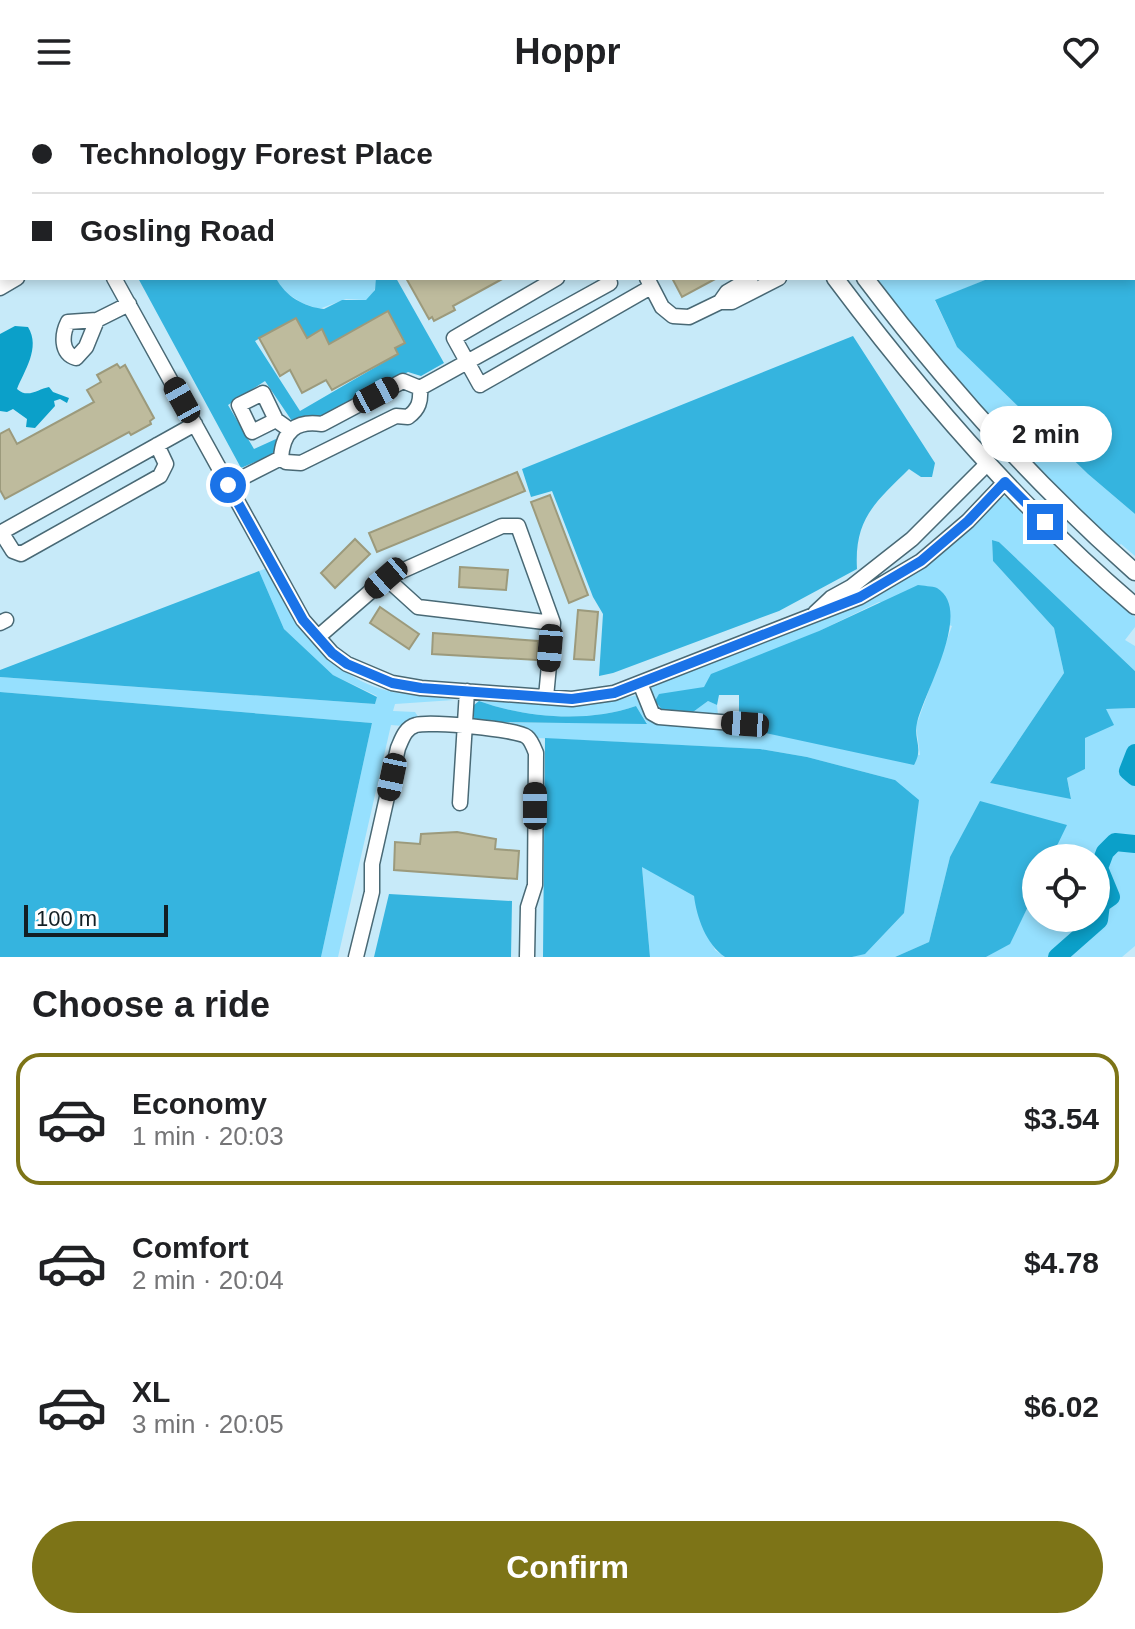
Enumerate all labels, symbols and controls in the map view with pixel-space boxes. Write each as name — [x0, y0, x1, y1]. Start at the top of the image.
icon: menu — [32, 30, 76, 74]
icon: heart — [1059, 30, 1103, 74]
text: Hoppr — [515, 31, 620, 72]
text: Technology Forest Place — [80, 137, 433, 170]
text: Gosling Road — [80, 214, 275, 247]
car — [160, 373, 204, 427]
car — [349, 373, 403, 417]
callout: 2 min — [979, 406, 1111, 462]
text: 2 min — [1012, 419, 1080, 449]
route start — [210, 467, 246, 503]
route end — [1027, 504, 1063, 540]
car — [360, 553, 412, 603]
car — [536, 623, 564, 673]
car — [720, 710, 770, 738]
car — [375, 751, 409, 803]
car — [523, 782, 547, 830]
map controls — [1022, 844, 1110, 932]
button: locate — [1022, 844, 1110, 932]
scale bar — [24, 901, 168, 937]
text: 100 m — [36, 906, 97, 931]
text: Choose a ride — [32, 984, 270, 1025]
icon: car — [36, 1083, 108, 1155]
text: Economy — [132, 1087, 267, 1120]
text: $3.54 — [1024, 1102, 1099, 1135]
text: 1 min · 20:03 — [132, 1121, 284, 1151]
icon: car — [36, 1227, 108, 1299]
text: Comfort — [132, 1231, 249, 1264]
text: $4.78 — [1024, 1246, 1099, 1279]
text: 2 min · 20:04 — [132, 1265, 284, 1295]
icon: car — [36, 1371, 108, 1443]
text: XL — [132, 1375, 170, 1408]
text: $6.02 — [1024, 1390, 1099, 1423]
text: 3 min · 20:05 — [132, 1409, 284, 1439]
button: Confirm — [32, 1521, 1103, 1613]

